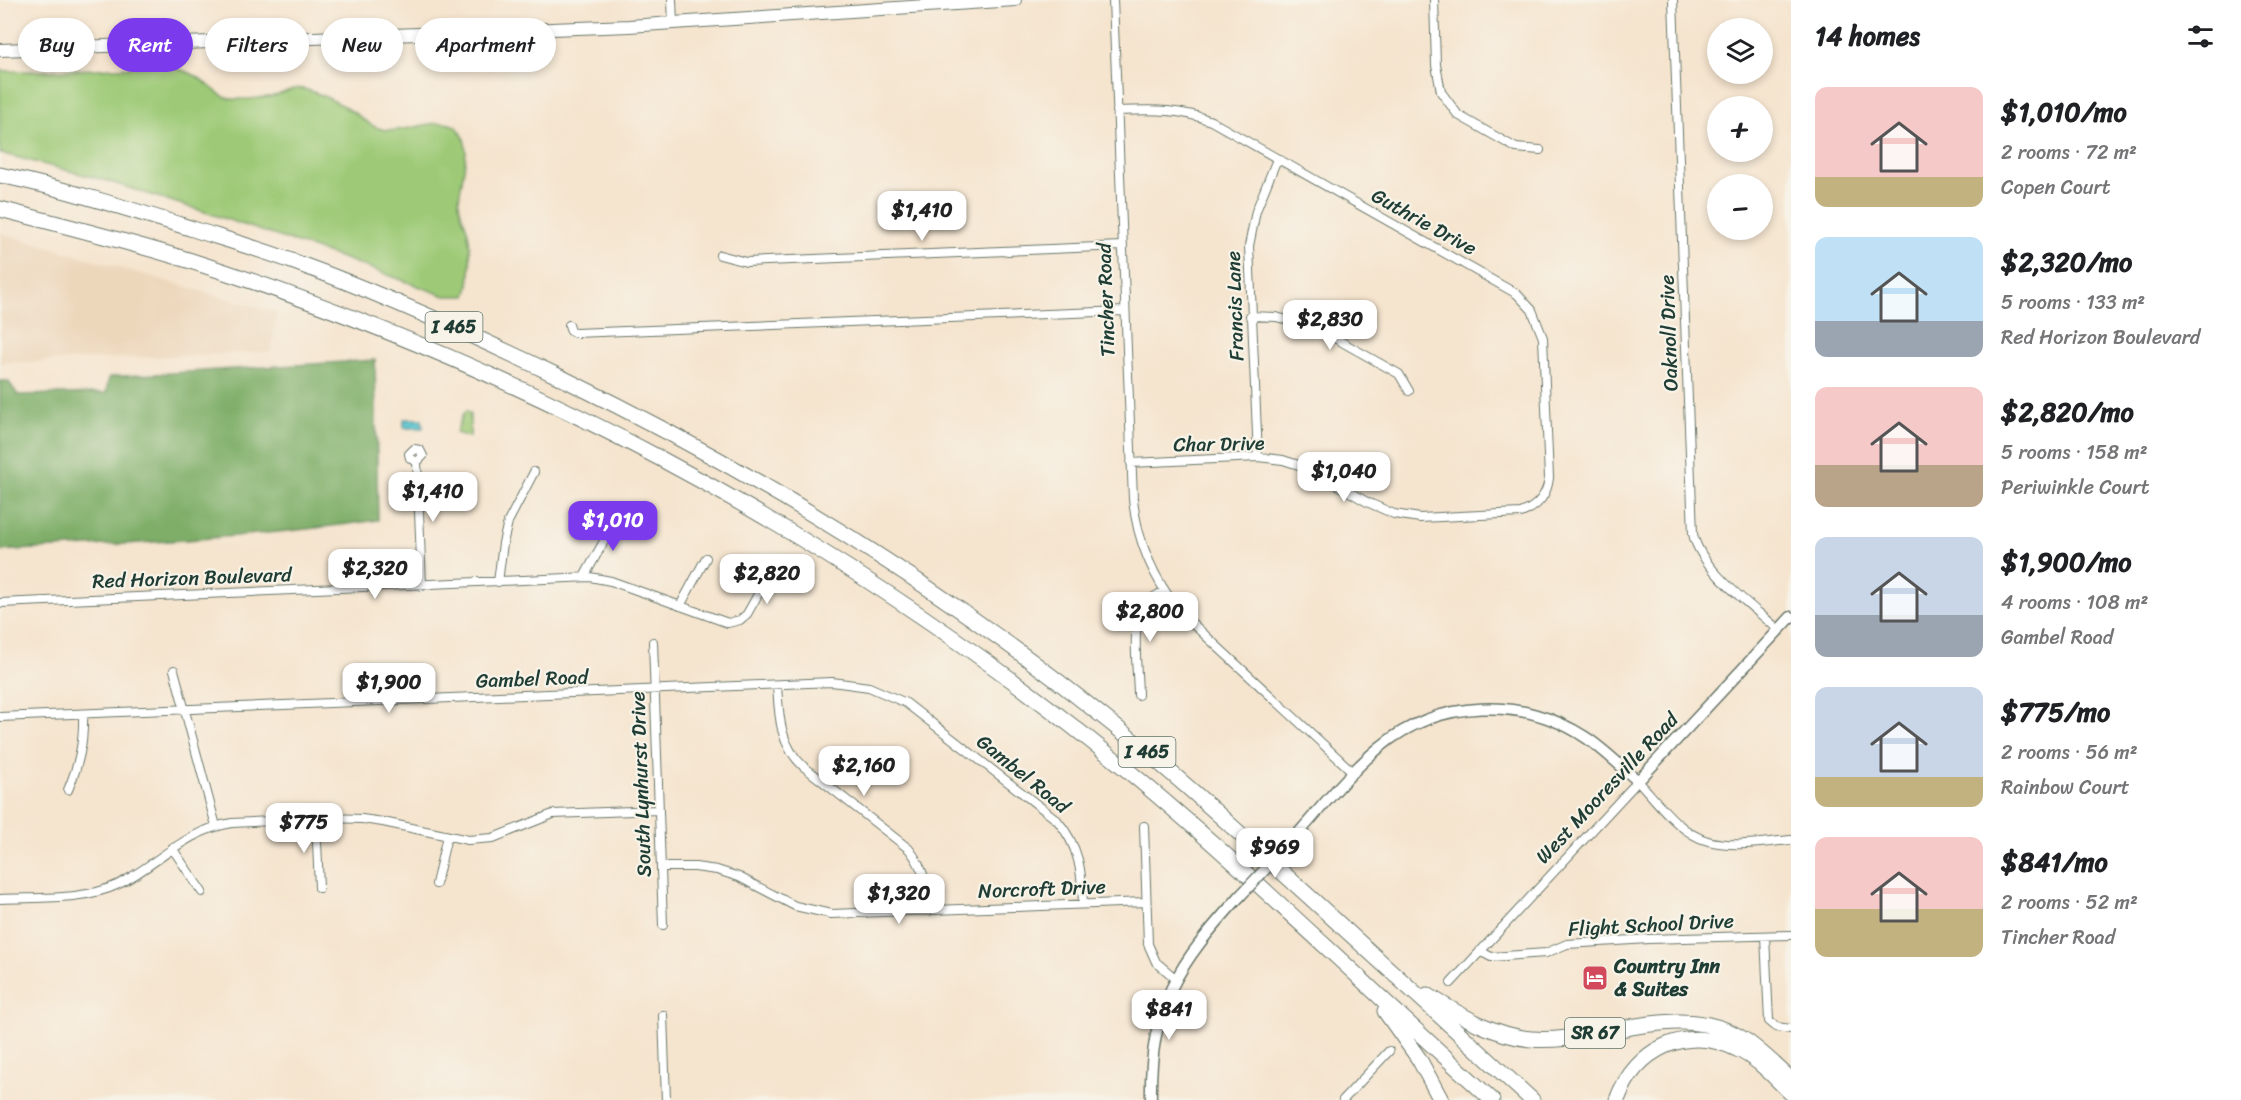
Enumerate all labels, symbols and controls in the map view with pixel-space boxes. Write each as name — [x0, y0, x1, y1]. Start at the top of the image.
text: 14 homes — [1815, 13, 1920, 59]
chip: Buy — [18, 18, 95, 72]
chip: Rent — [107, 18, 193, 72]
chip: Filters — [205, 18, 309, 72]
chip: New — [321, 18, 403, 72]
chip: Apartment — [415, 18, 556, 72]
map controls — [1707, 18, 1773, 240]
button: layers — [1707, 18, 1773, 84]
icon: filters — [2184, 20, 2217, 53]
text: $1,010/mo — [2001, 89, 2127, 135]
button: + — [1707, 96, 1773, 162]
icon: home — [1863, 111, 1935, 183]
text: 2 rooms · 72 m² — [2001, 135, 2137, 170]
text: Copen Court — [2001, 170, 2111, 205]
button: − — [1707, 174, 1773, 240]
street label: Guthrie Drive — [1365, 179, 1483, 265]
pin: $1,410 — [873, 191, 971, 242]
text: $1,410 — [891, 193, 953, 228]
text: $2,320/mo — [2001, 239, 2132, 285]
street label: Tincher Road — [1086, 241, 1125, 358]
street label: Francis Lane — [1216, 250, 1254, 362]
icon: home — [1863, 261, 1935, 333]
street label: Oaknoll Drive — [1649, 274, 1689, 392]
text: 5 rooms · 133 m² — [2001, 285, 2145, 320]
pin: $2,830 — [1281, 300, 1379, 351]
text: $2,830 — [1297, 302, 1363, 337]
road number: I 465 — [426, 312, 482, 342]
text: Red Horizon Boulevard — [2001, 320, 2200, 355]
text: $2,820/mo — [2001, 389, 2134, 435]
icon: home — [1863, 411, 1935, 483]
street label: Char Drive — [1173, 426, 1265, 462]
text: 5 rooms · 158 m² — [2001, 435, 2148, 470]
pin: $1,040 — [1295, 452, 1393, 503]
text: $1,040 — [1311, 454, 1377, 489]
text: Periwinkle Court — [2001, 470, 2149, 505]
pin: $1,410 — [384, 472, 482, 523]
text: $1,410 — [402, 474, 464, 509]
pin: $1,010 — [564, 501, 662, 552]
text: $1,010 — [582, 503, 644, 538]
text: $1,900/mo — [2001, 539, 2132, 585]
pin: $2,320 — [326, 549, 424, 600]
text: $2,320 — [342, 551, 408, 586]
pin: $2,820 — [718, 554, 816, 605]
text: $2,820 — [734, 556, 800, 591]
street label: Red Horizon Boulevard — [92, 557, 294, 599]
icon: home — [1863, 561, 1935, 633]
text: 4 rooms · 108 m² — [2001, 585, 2148, 620]
pin: $2,800 — [1101, 592, 1199, 643]
text: $2,800 — [1116, 594, 1184, 629]
text: Gambel Road — [2001, 620, 2113, 655]
street label: Gambel Road — [475, 659, 590, 698]
pin: $1,900 — [340, 663, 438, 714]
text: $1,900 — [357, 665, 421, 700]
text: $775/mo — [2001, 689, 2110, 735]
street label: South Lynhurst Drive — [620, 690, 662, 878]
street label: West Mooresville Road — [1527, 703, 1688, 872]
icon: home — [1863, 711, 1935, 783]
street label: Gambel Road — [968, 725, 1079, 824]
text: 2 rooms · 56 m² — [2001, 735, 2138, 770]
road number: I 465 — [1118, 737, 1176, 767]
pin: $2,160 — [815, 746, 913, 797]
text: $2,160 — [833, 748, 895, 783]
text: Rainbow Court — [2001, 770, 2129, 805]
pin: $775 — [268, 803, 340, 854]
text: $775 — [280, 805, 328, 840]
pin: $969 — [1239, 828, 1311, 879]
text: $969 — [1250, 830, 1300, 865]
text: $841/mo — [2001, 839, 2108, 885]
icon: home — [1863, 861, 1935, 933]
street label: Norcroft Drive — [977, 869, 1107, 909]
pin: $1,320 — [850, 874, 948, 925]
text: $1,320 — [868, 876, 930, 911]
text: 2 rooms · 52 m² — [2001, 885, 2138, 920]
street label: Flight School Drive — [1567, 903, 1735, 947]
text: Tincher Road — [2001, 920, 2115, 955]
place label: Country Inn & Suites — [1613, 949, 1720, 1007]
hotel icon: Country Inn & Suites — [1580, 963, 1610, 993]
pin: $841 — [1133, 990, 1205, 1041]
text: $841 — [1146, 992, 1192, 1027]
road number: SR 67 — [1565, 1018, 1625, 1048]

